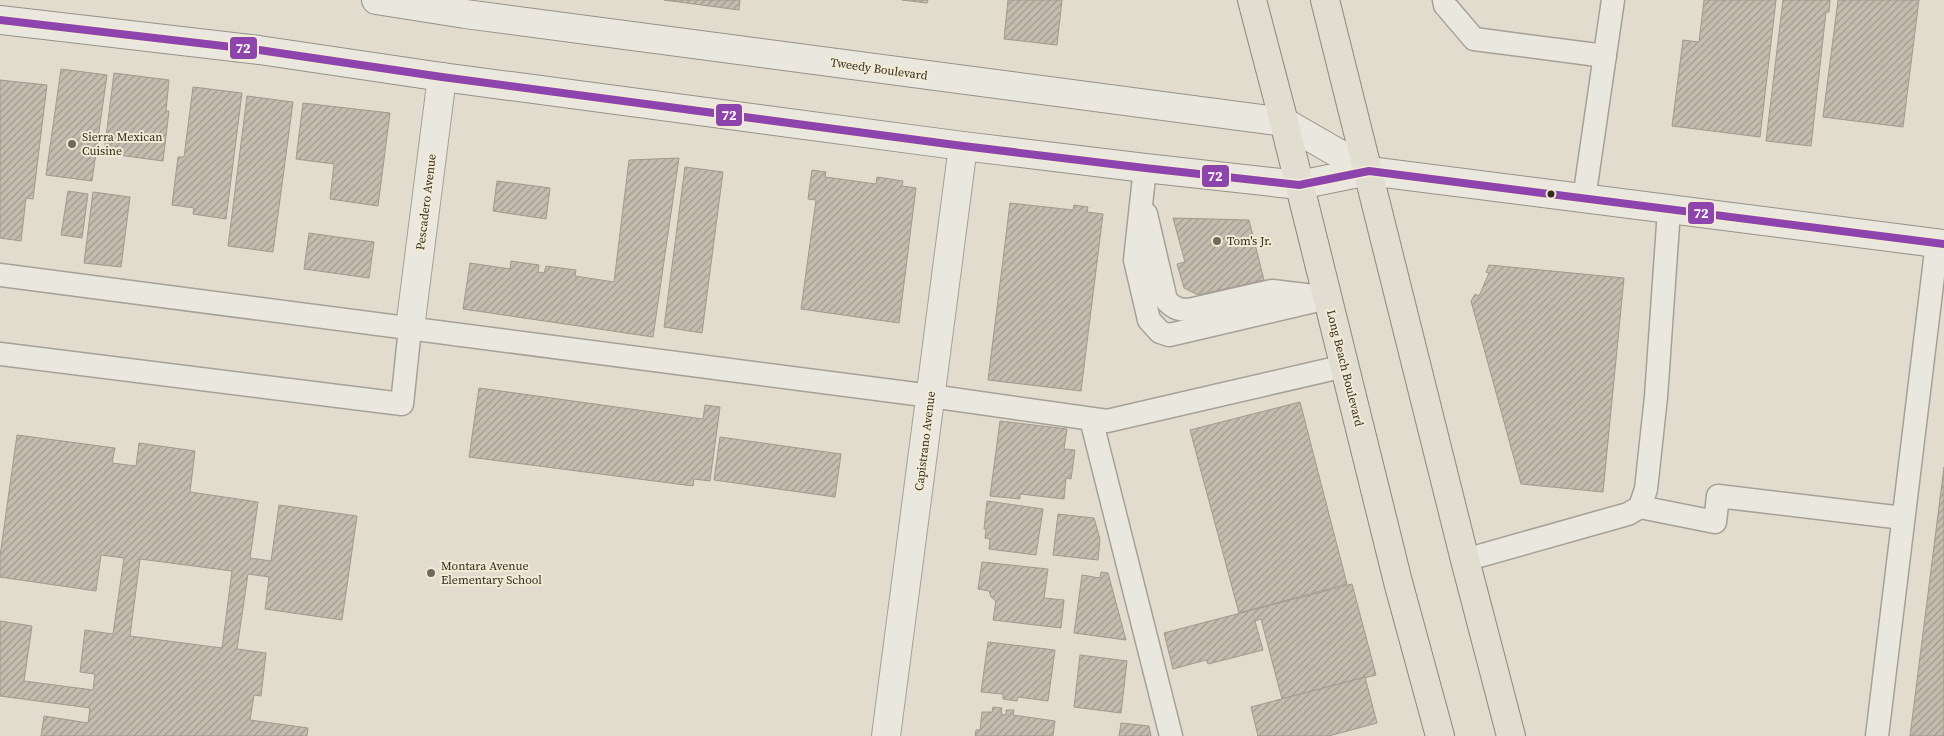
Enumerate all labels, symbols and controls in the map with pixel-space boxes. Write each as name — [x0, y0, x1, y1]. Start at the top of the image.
line badge: 72 — [229, 36, 258, 60]
text: 72 — [235, 38, 251, 58]
street label: Tweedy Boulevard — [829, 54, 929, 84]
line badge: 72 — [715, 103, 743, 127]
text: 72 — [721, 105, 737, 125]
place label: Sierra Mexican Cuisine — [82, 129, 163, 159]
marker: Sierra Mexican Cuisine — [66, 138, 78, 150]
street label: Pescadero Avenue — [412, 153, 440, 251]
line badge: 72 — [1201, 164, 1230, 188]
text: 72 — [1207, 166, 1223, 186]
unlabelled marker — [1546, 189, 1556, 199]
line badge: 72 — [1687, 201, 1715, 225]
text: 72 — [1693, 203, 1709, 223]
place label: Tom's Jr. — [1227, 233, 1272, 249]
marker: Tom's Jr. — [1211, 235, 1223, 247]
street label: Long Beach Boulevard — [1323, 308, 1367, 428]
street label: Capistrano Avenue — [911, 390, 939, 492]
place label: Montara Avenue Elementary School — [441, 558, 542, 588]
marker: Montara Avenue Elementary School — [425, 567, 437, 579]

